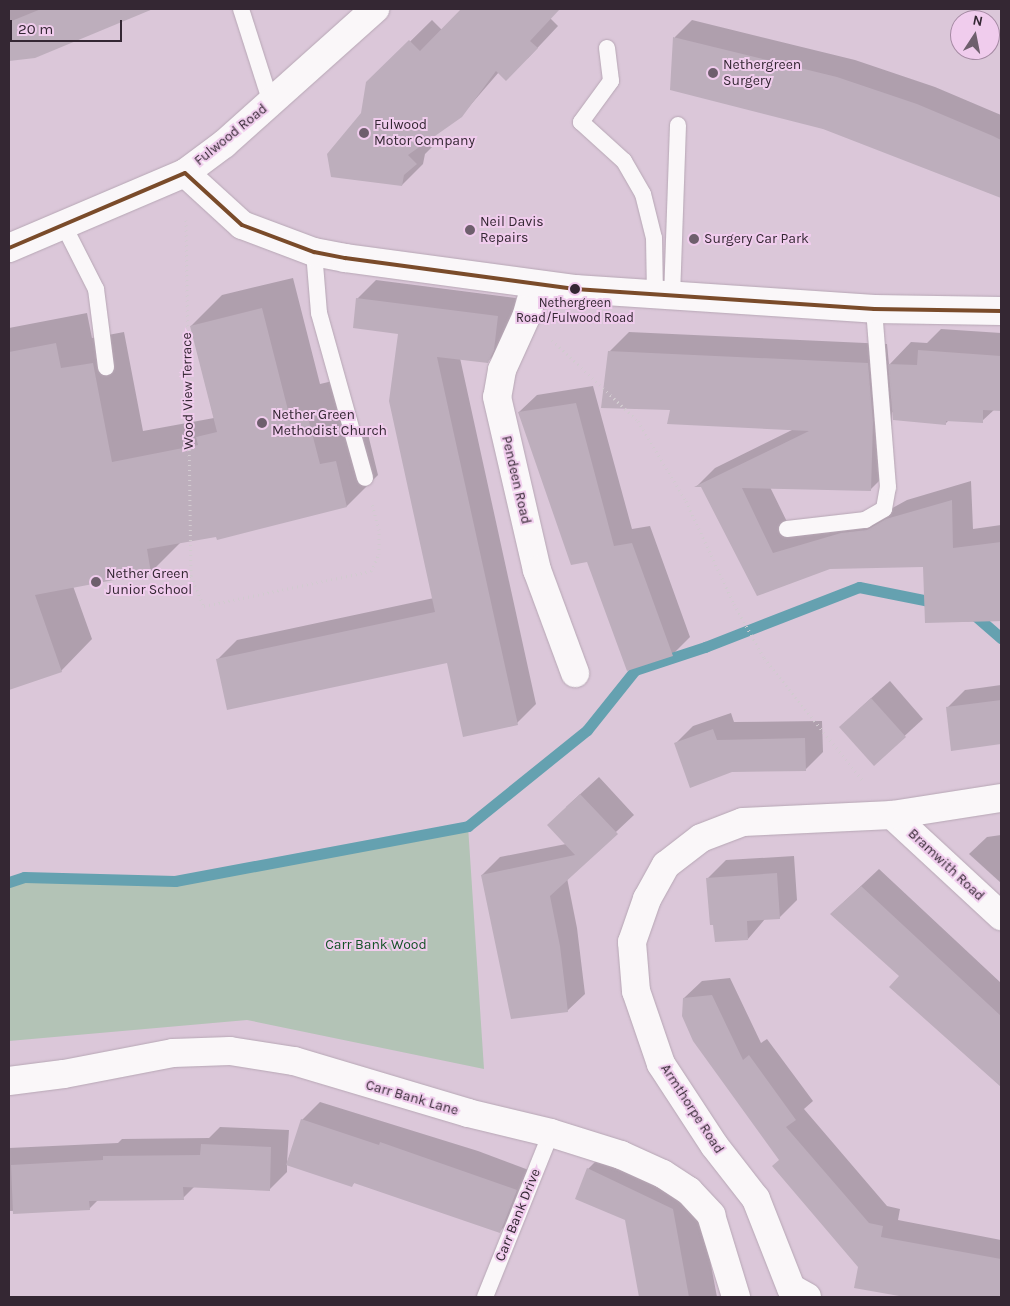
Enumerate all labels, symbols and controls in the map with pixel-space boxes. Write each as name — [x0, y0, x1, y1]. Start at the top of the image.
scale bar — [12, 10, 125, 42]
north arrow — [950, 10, 1000, 60]
text: N — [971, 11, 984, 30]
text: 20 m — [18, 20, 53, 38]
place label: Nethergreen Surgery — [723, 57, 801, 90]
marker: Nethergreen Surgery — [707, 67, 719, 79]
street label: Fulwood Road — [191, 101, 271, 169]
place label: Fulwood Motor Company — [374, 117, 475, 150]
marker: Fulwood Motor Company — [358, 127, 370, 139]
place label: Neil Davis Repairs — [480, 214, 544, 246]
marker: Neil Davis Repairs — [464, 224, 476, 236]
place label: Surgery Car Park — [704, 231, 809, 247]
marker: Surgery Car Park — [688, 233, 700, 245]
marker: Nethergreen Road/Fulwood Road — [570, 284, 580, 294]
place label: Nethergreen Road/Fulwood Road — [516, 296, 634, 327]
street label: Wood View Terrace — [179, 332, 197, 450]
place label: Nether Green Methodist Church — [272, 407, 387, 440]
marker: Nether Green Methodist Church — [256, 417, 268, 429]
street label: Pendeen Road — [498, 434, 534, 526]
place label: Nether Green Junior School — [106, 566, 192, 598]
marker: Nether Green Junior School — [90, 576, 102, 588]
street label: Bramwith Road — [904, 825, 988, 905]
park label: Carr Bank Wood — [325, 937, 427, 953]
street label: Armthorpe Road — [657, 1061, 727, 1157]
street label: Carr Bank Lane — [364, 1077, 460, 1119]
street label: Carr Bank Drive — [492, 1166, 544, 1264]

